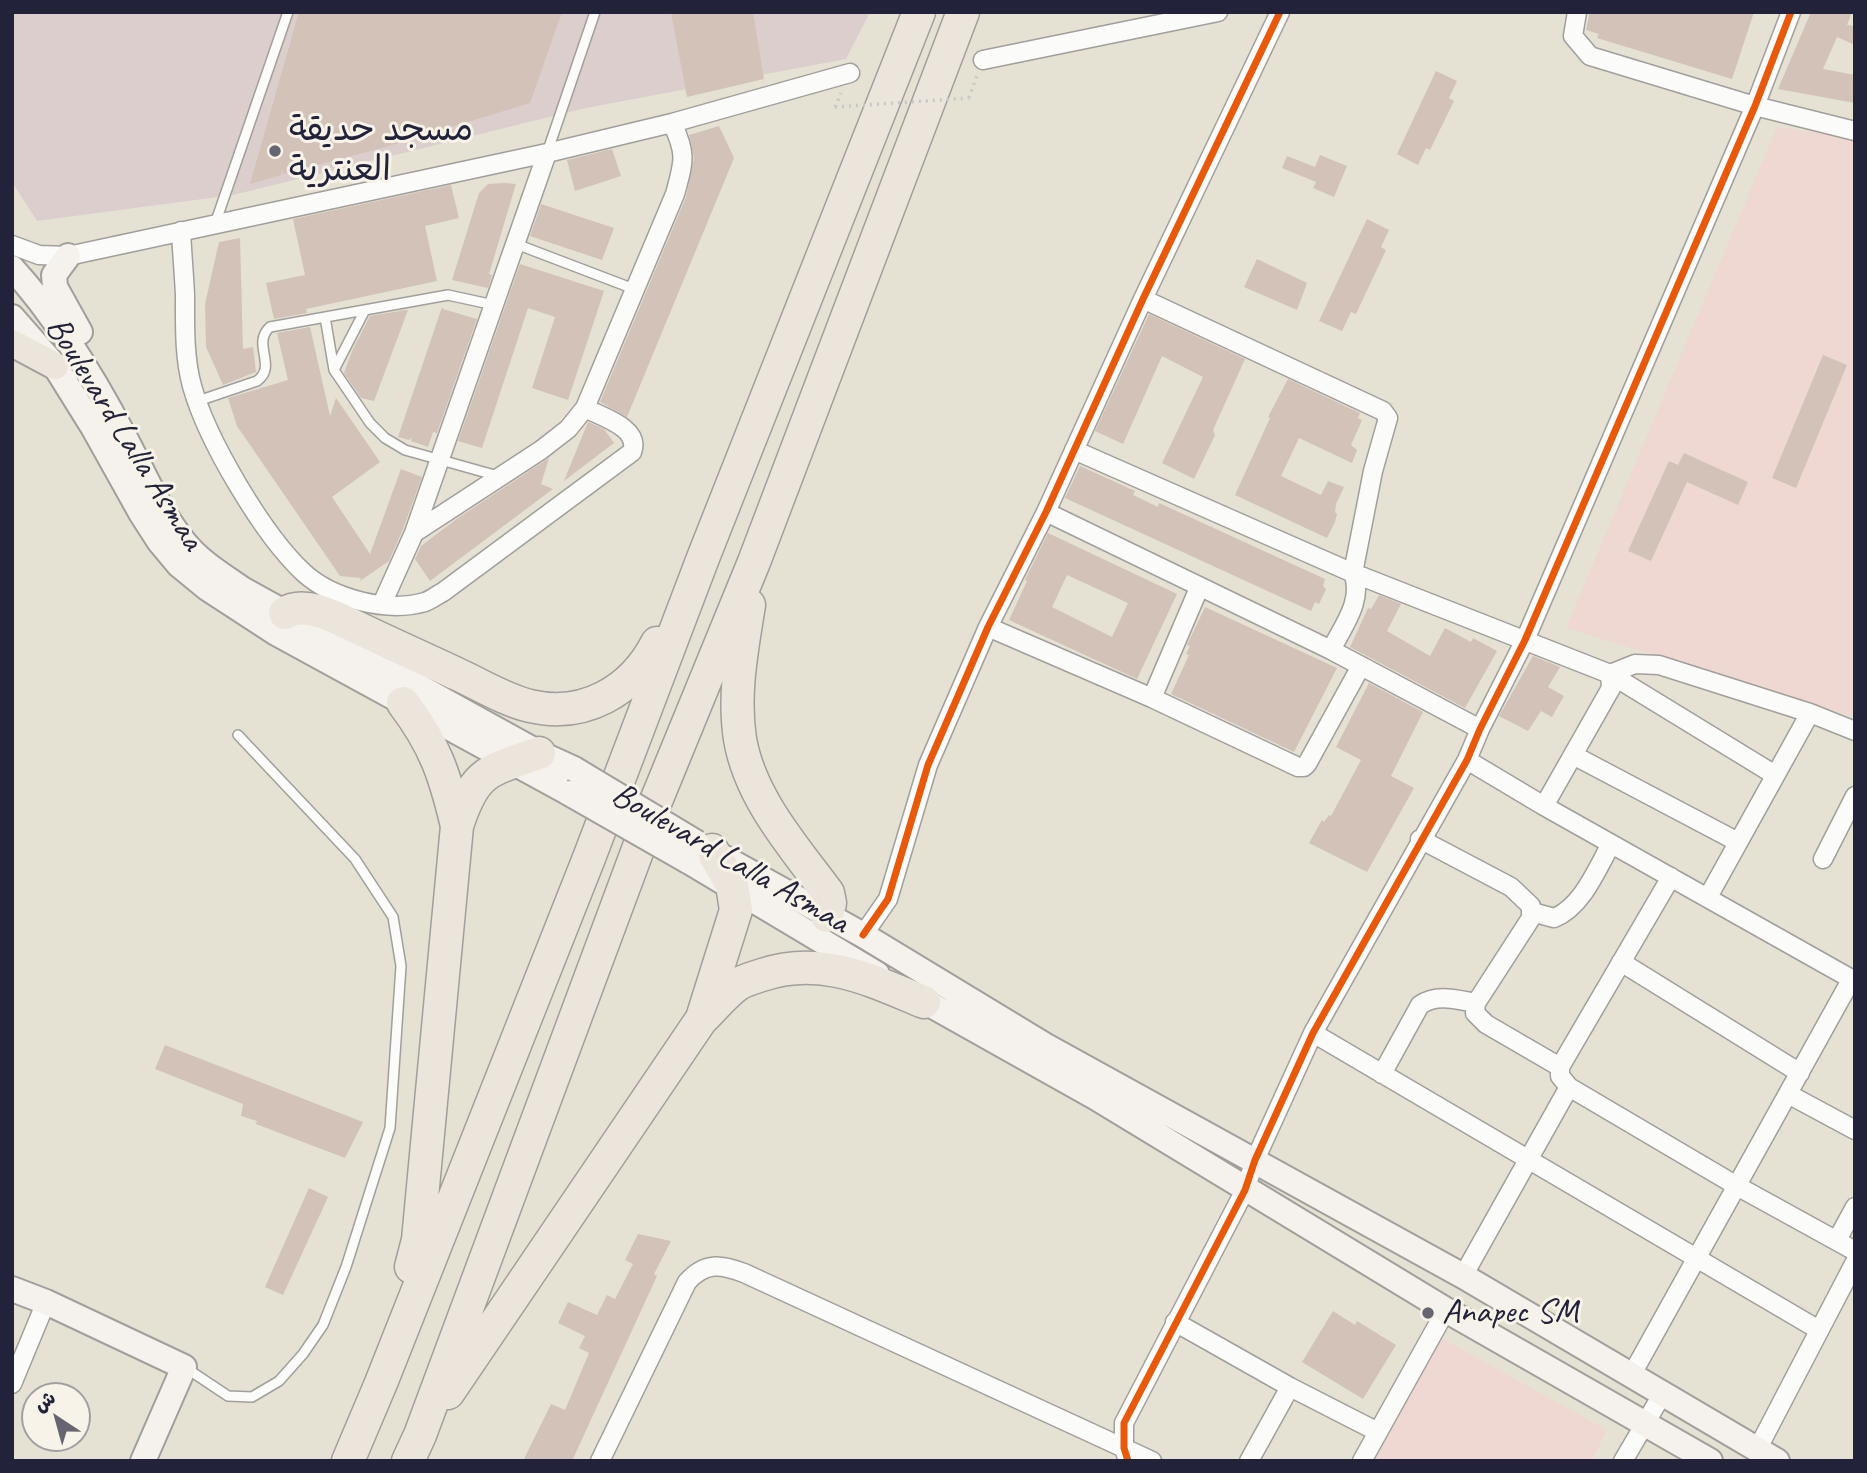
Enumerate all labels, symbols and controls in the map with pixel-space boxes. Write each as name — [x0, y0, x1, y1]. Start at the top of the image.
place label: مسجد حديقة العنترية — [289, 110, 473, 192]
marker: مسجد حديقة العنترية — [267, 143, 283, 159]
street label: Boulevard Lalla Asmaa — [35, 310, 213, 558]
street label: Boulevard Lalla Asmaa — [604, 774, 856, 944]
place label: Anapec SM — [1442, 1292, 1578, 1334]
marker: Anapec SM — [1420, 1305, 1436, 1321]
north arrow — [21, 1382, 91, 1452]
text: ش — [29, 1386, 60, 1417]

